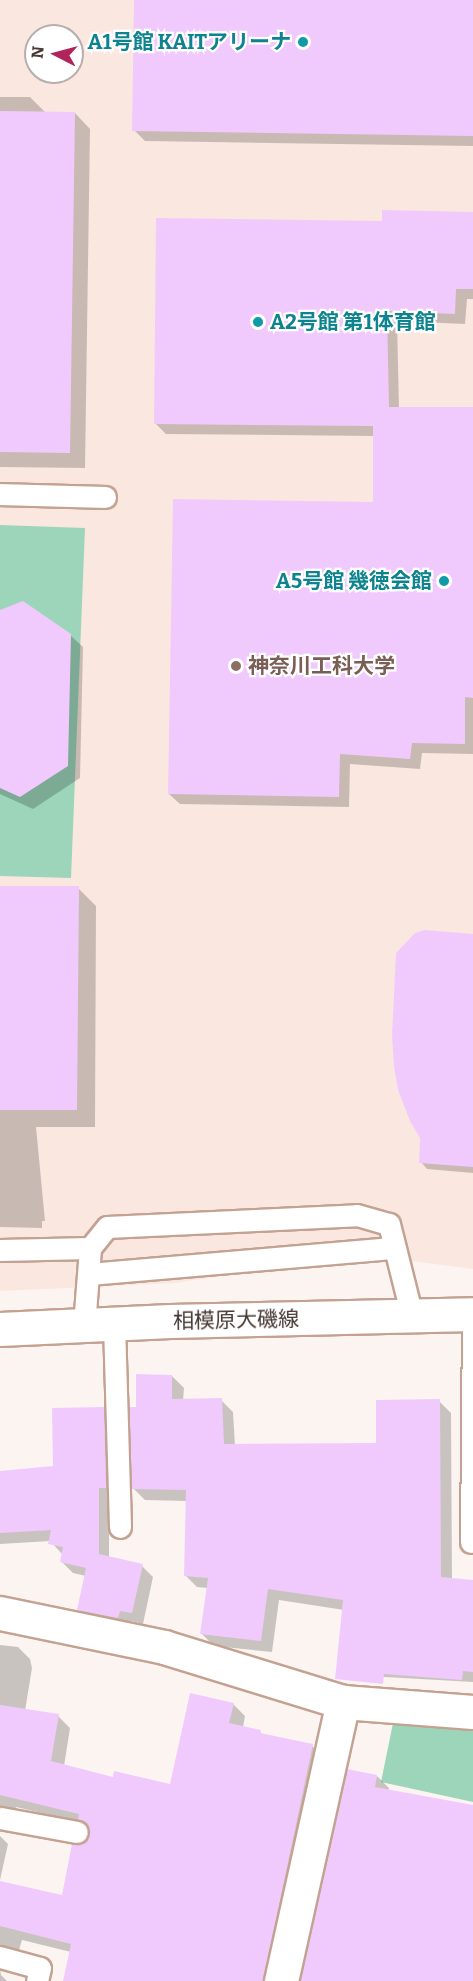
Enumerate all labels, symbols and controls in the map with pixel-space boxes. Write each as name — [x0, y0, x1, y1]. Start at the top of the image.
north arrow — [24, 24, 84, 84]
place label: A1号館 KAITアリーナ — [88, 29, 291, 55]
marker: A1号館 KAITアリーナ — [296, 35, 310, 49]
text: N — [27, 45, 48, 59]
place label: A2号館 第1体育館 — [270, 309, 436, 335]
marker: A2号館 第1体育館 — [251, 315, 265, 329]
place label: A5号館 幾徳会館 — [276, 568, 432, 594]
marker: A5号館 幾徳会館 — [437, 574, 451, 588]
place label: 神奈川工科大学 — [248, 653, 395, 679]
marker: 神奈川工科大学 — [229, 659, 243, 673]
street label: 相模原大磯線 — [173, 1306, 299, 1334]

